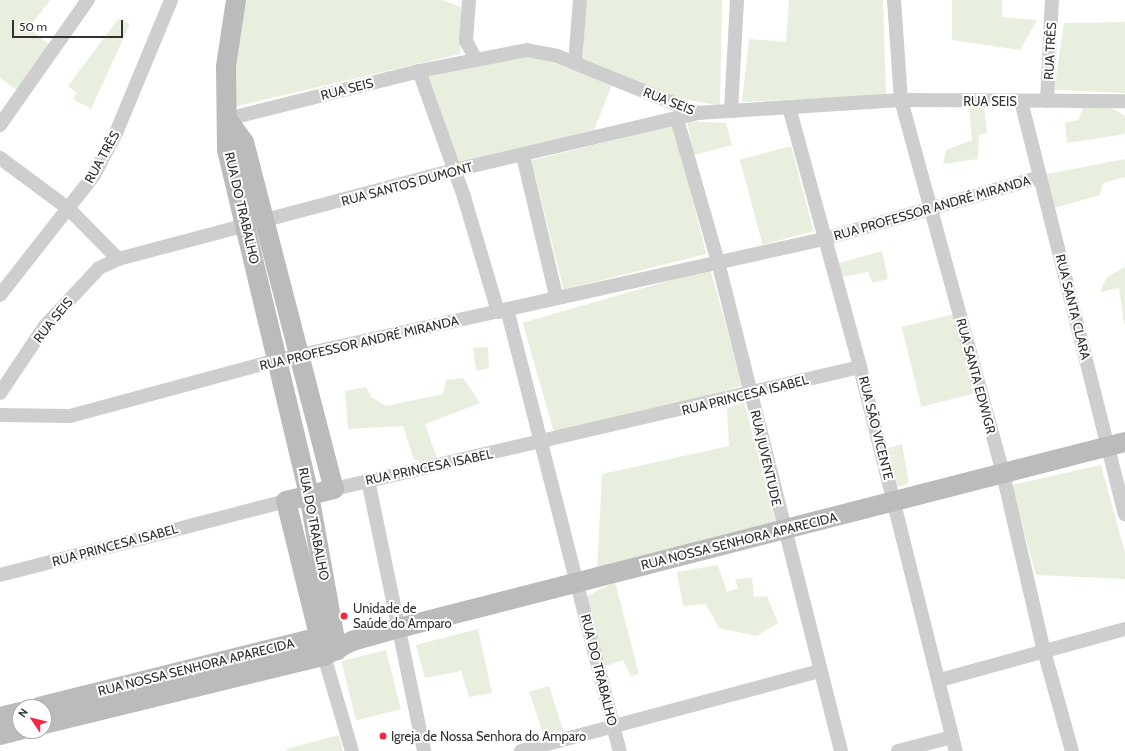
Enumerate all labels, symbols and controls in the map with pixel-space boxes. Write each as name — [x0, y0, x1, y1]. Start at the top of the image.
scale bar — [14, 12, 125, 38]
text: 50 m — [19, 19, 47, 34]
street label: RUA TRÊS — [1041, 22, 1059, 80]
street label: RUA SEIS — [319, 75, 375, 103]
street label: RUA SEIS — [641, 84, 697, 118]
street label: RUA SEIS — [963, 93, 1017, 109]
street label: RUA TRÊS — [81, 128, 123, 186]
street label: RUA DO TRABALHO — [222, 150, 262, 266]
street label: RUA SANTOS DUMONT — [340, 159, 474, 209]
street label: RUA PROFESSOR ANDRÉ MIRANDA — [832, 172, 1032, 244]
street label: RUA SANTA CLARA — [1052, 253, 1094, 361]
street label: RUA SEIS — [30, 294, 76, 346]
street label: RUA PROFESSOR ANDRÉ MIRANDA — [258, 312, 460, 374]
street label: RUA SANTA EDWIGR — [953, 317, 999, 435]
street label: RUA PRINCESA ISABEL — [680, 372, 810, 418]
street label: RUA SÃO VICENTE — [856, 375, 896, 481]
street label: RUA JUVENTUDE — [747, 409, 785, 507]
street label: RUA PRINCESA ISABEL — [364, 446, 494, 488]
street label: RUA DO TRABALHO — [295, 466, 333, 582]
street label: RUA NOSSA SENHORA APARECIDA — [639, 509, 839, 573]
street label: RUA PRINCESA ISABEL — [50, 521, 180, 569]
place label: Unidade de Saúde do Amparo — [353, 601, 452, 632]
marker: Unidade de Saúde do Amparo — [338, 610, 350, 622]
street label: RUA DO TRABALHO — [578, 613, 620, 727]
street label: RUA NOSSA SENHORA APARECIDA — [96, 635, 296, 699]
north arrow — [12, 699, 52, 739]
text: N — [15, 705, 31, 720]
place label: Igreja de Nossa Senhora do Amparo — [391, 728, 586, 744]
marker: Igreja de Nossa Senhora do Amparo — [378, 731, 388, 741]

